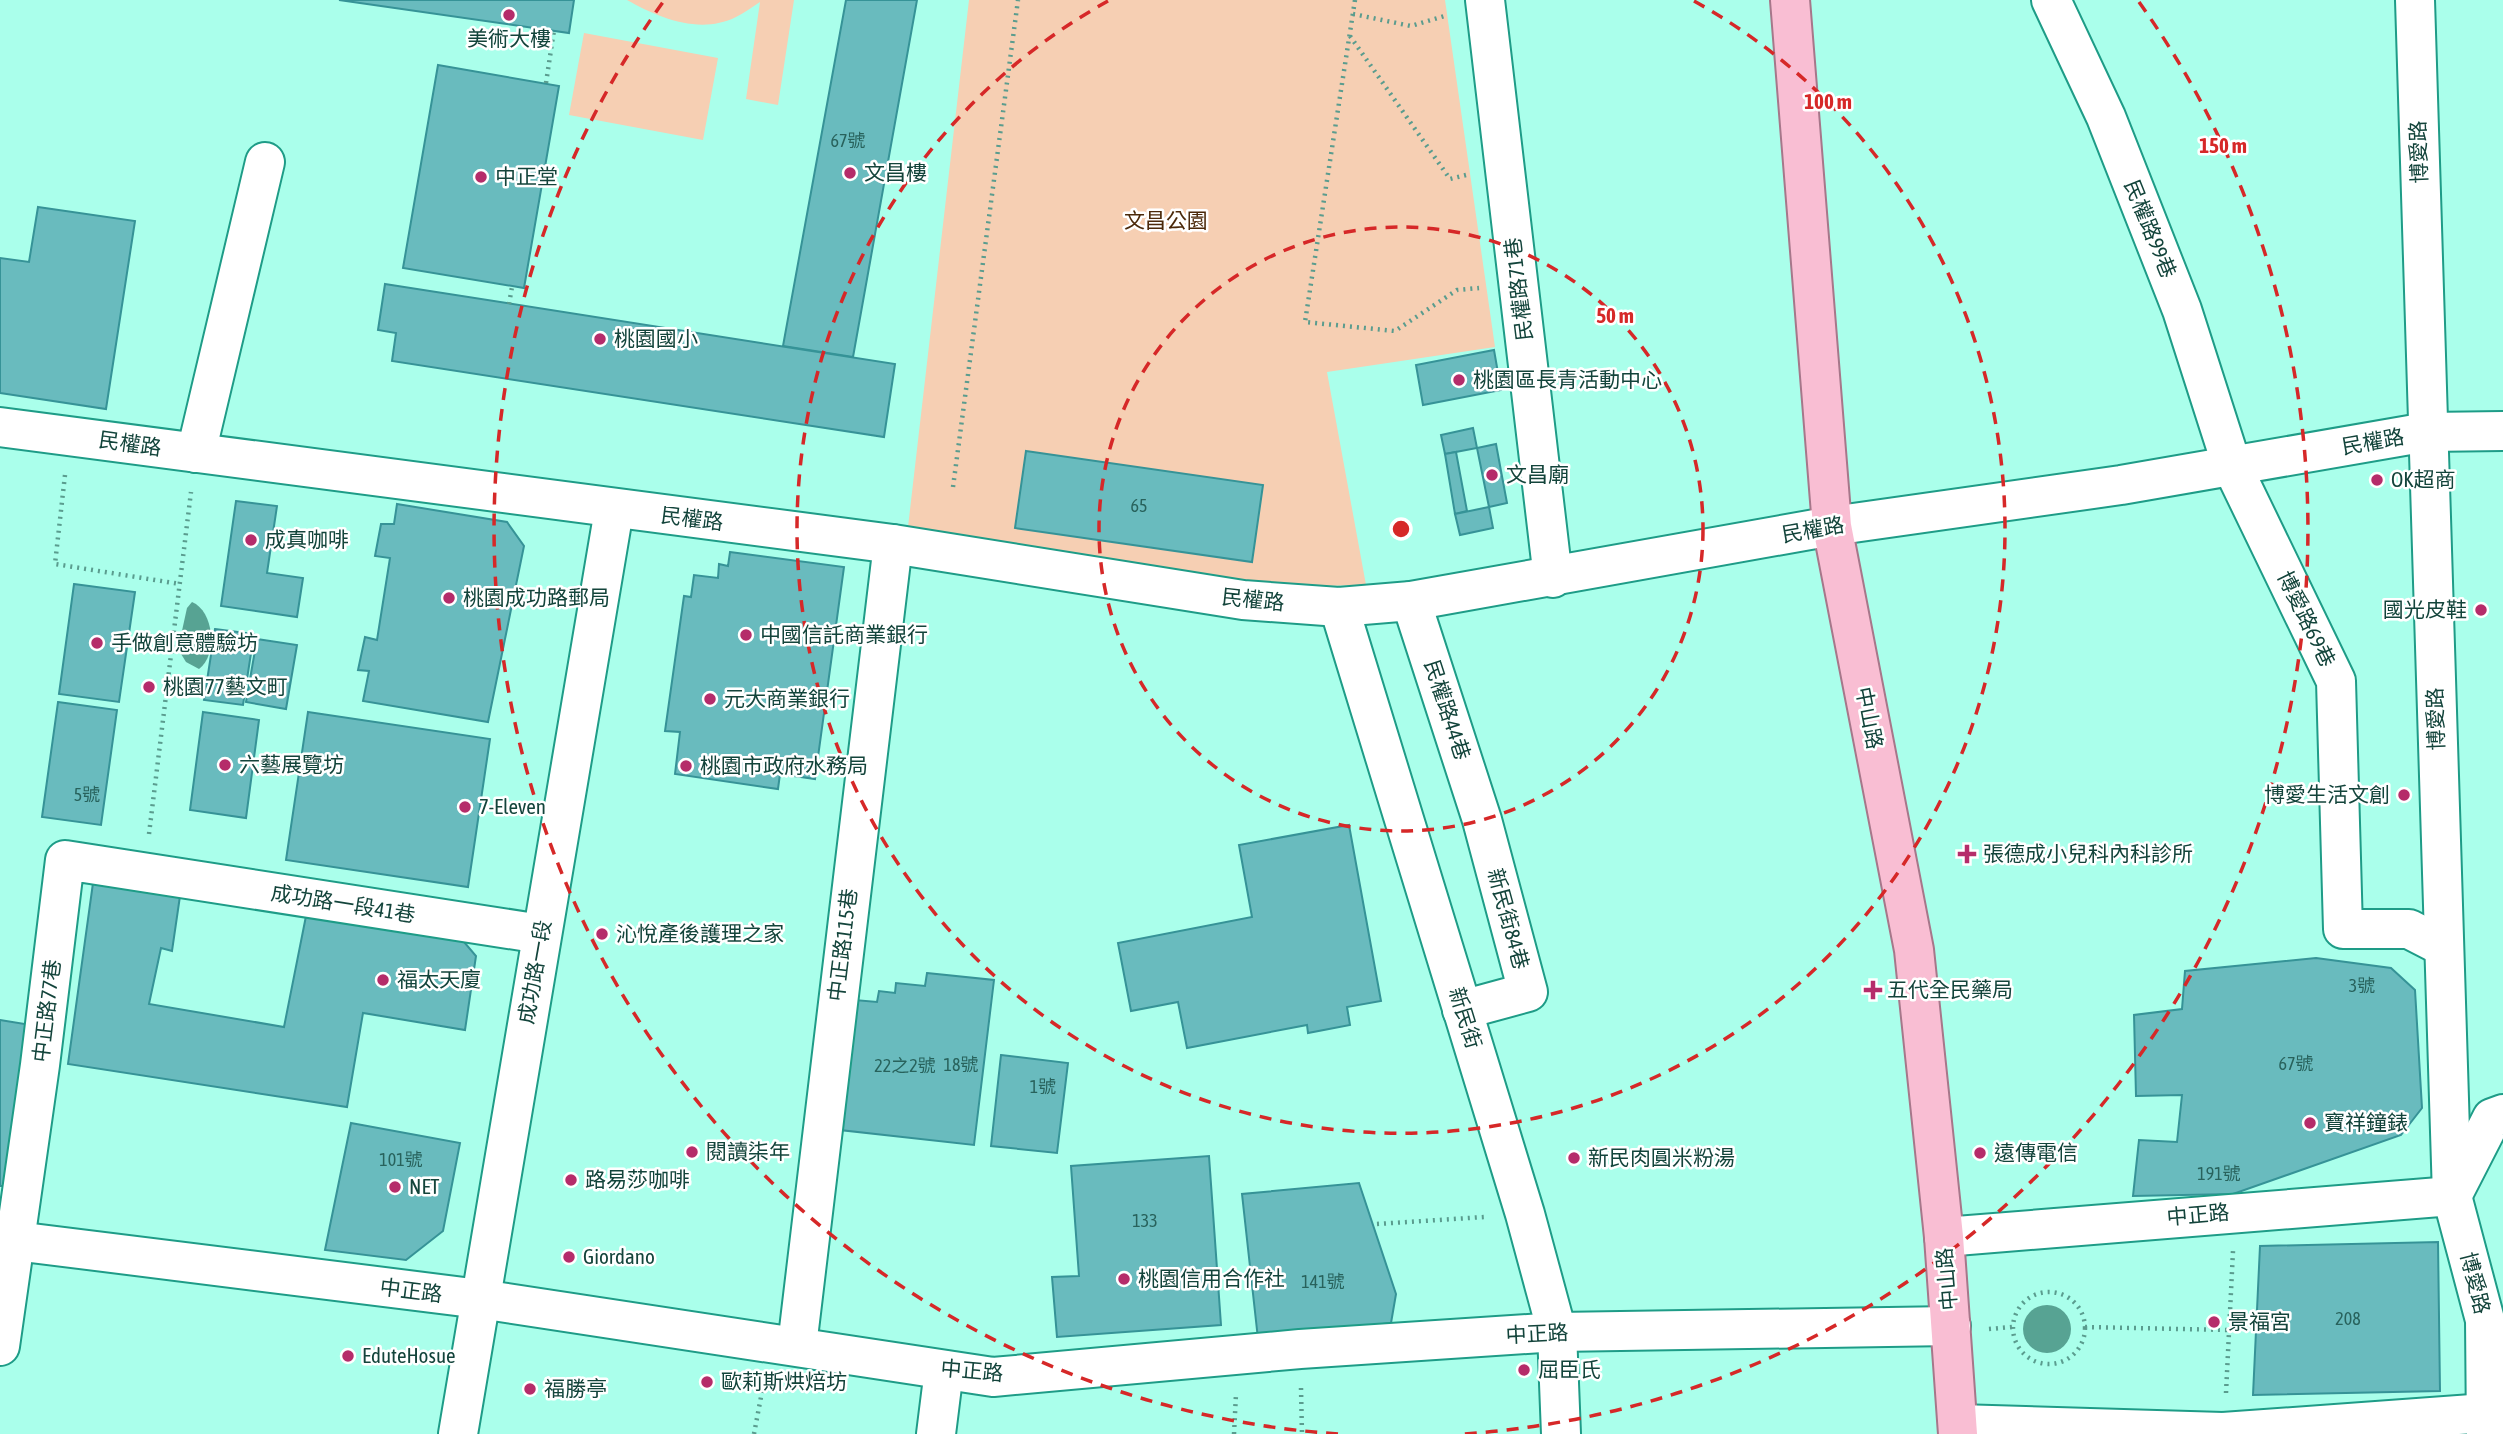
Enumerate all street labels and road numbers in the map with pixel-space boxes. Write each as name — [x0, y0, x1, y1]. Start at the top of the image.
street label: 博愛路 — [2405, 120, 2431, 184]
street label: 民權路99巷 — [2120, 176, 2181, 281]
street label: 民權路71巷 — [1500, 236, 1536, 342]
street label: 民權路 — [2340, 424, 2406, 458]
street label: 民權路 — [97, 427, 163, 459]
street label: 民權路 — [659, 502, 725, 534]
street label: 民權路 — [1780, 512, 1846, 546]
street label: 博愛路69巷 — [2273, 567, 2340, 670]
street label: 民權路 — [1221, 584, 1286, 614]
street label: 民權路44巷 — [1421, 657, 1475, 763]
street label: 中山路 — [1852, 685, 1888, 751]
street label: 博愛路 — [2422, 687, 2448, 751]
street label: 新民街84巷 — [1484, 866, 1534, 972]
street label: 成功路一段41巷 — [269, 880, 417, 926]
street label: 中正路115巷 — [823, 887, 861, 1003]
street label: 成功路一段 — [513, 918, 555, 1026]
street label: 中正路77巷 — [28, 958, 64, 1064]
street label: 新民街 — [1445, 984, 1487, 1051]
street label: 中正路 — [2165, 1199, 2230, 1229]
street label: 中山路 — [1931, 1247, 1961, 1312]
street label: 博愛路 — [2457, 1249, 2495, 1316]
street label: 中正路 — [378, 1274, 444, 1306]
street label: 中正路 — [1505, 1319, 1569, 1347]
street label: 中正路 — [940, 1355, 1005, 1385]

